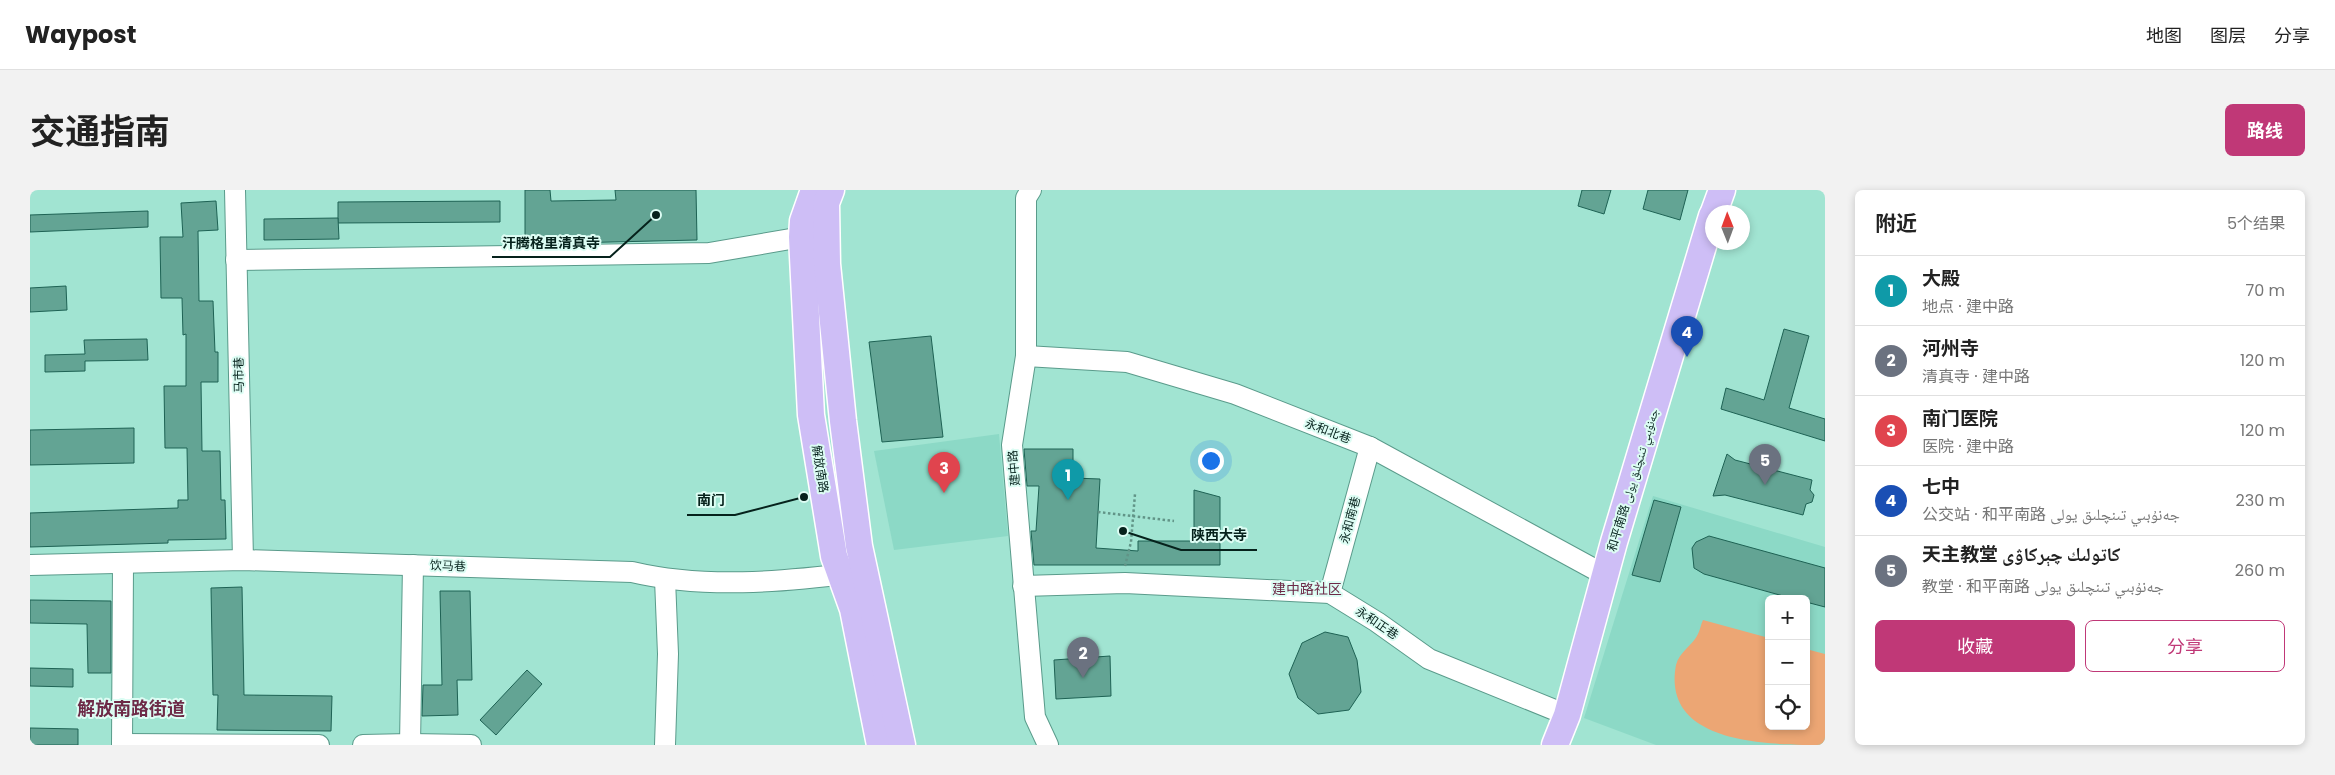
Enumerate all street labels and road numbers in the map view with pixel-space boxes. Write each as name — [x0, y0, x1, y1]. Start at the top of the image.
street label: 马市巷 — [230, 357, 247, 393]
street label: 和平南路 جەنۇبىي تىنچلىق يولى — [1603, 406, 1664, 554]
street label: 永和北巷 — [1303, 414, 1354, 447]
street label: 解放南路 — [808, 444, 833, 494]
street label: 建中路 — [1003, 449, 1024, 487]
street label: 永和南巷 — [1335, 494, 1364, 545]
street label: 饮马巷 — [430, 556, 466, 575]
street label: 永和正巷 — [1353, 602, 1402, 643]

